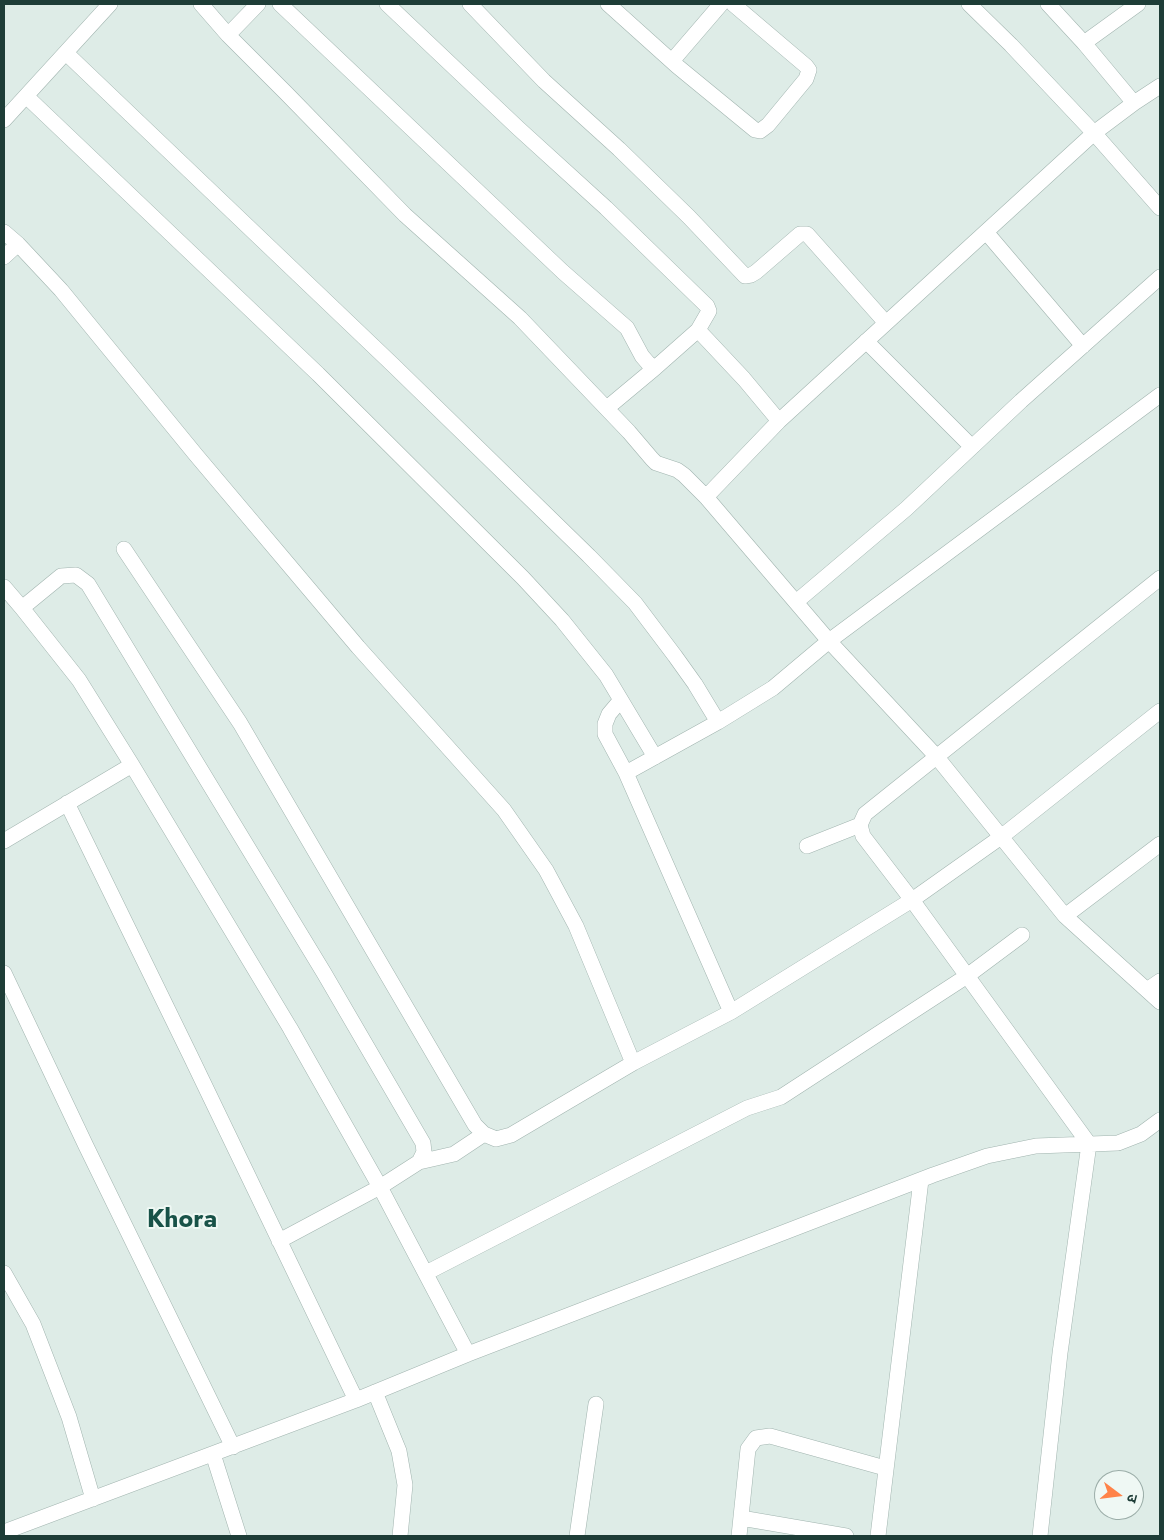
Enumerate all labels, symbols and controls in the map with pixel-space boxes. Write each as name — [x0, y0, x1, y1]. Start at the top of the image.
district label: Khora — [147, 1206, 217, 1236]
north arrow — [1094, 1470, 1144, 1520]
text: उ — [1122, 1492, 1143, 1505]

